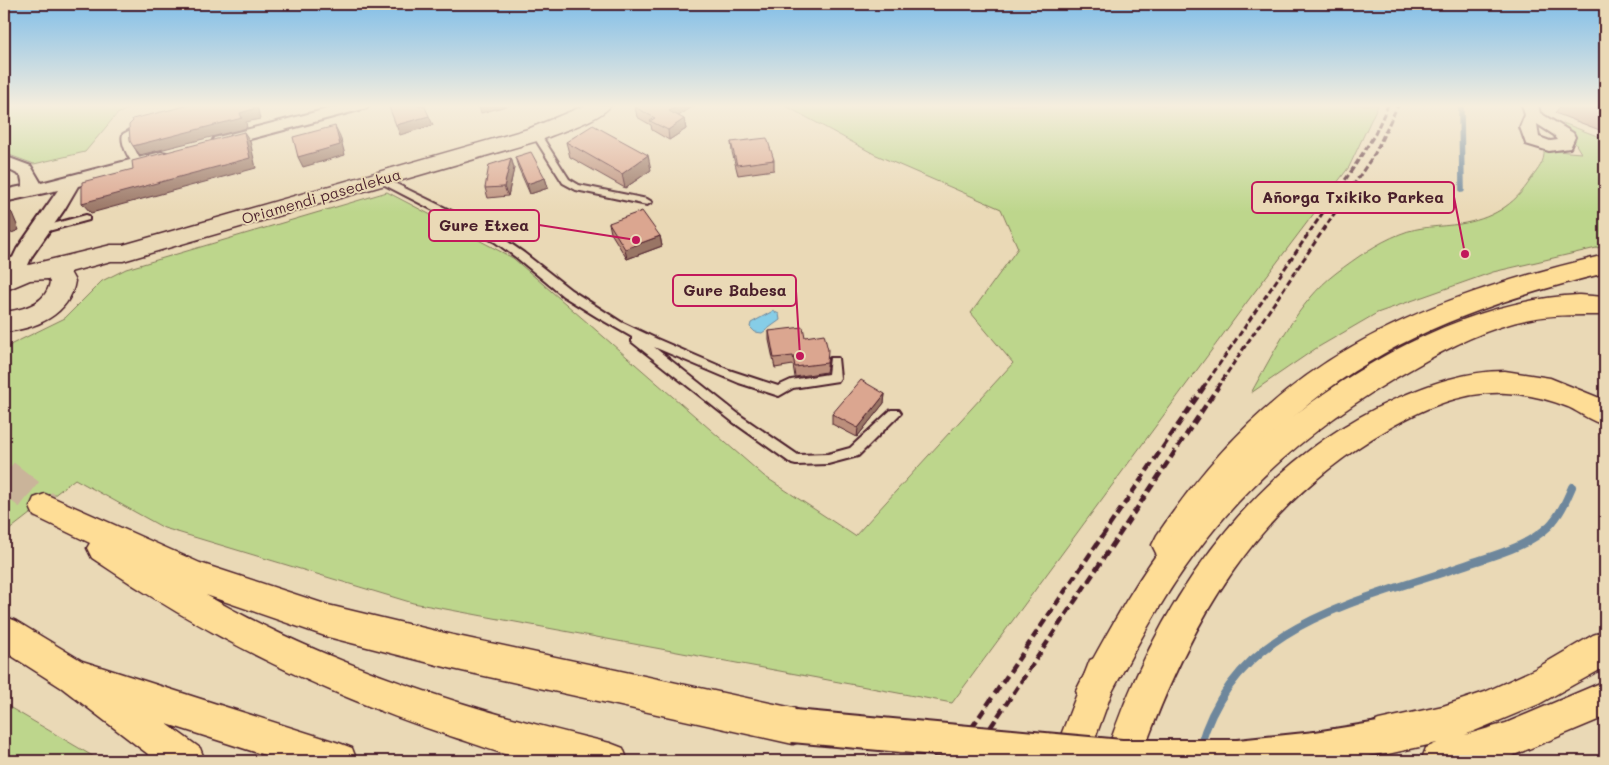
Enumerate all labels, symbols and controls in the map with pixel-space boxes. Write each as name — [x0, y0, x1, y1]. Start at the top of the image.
street label: Oriamendi pasealekua — [239, 164, 403, 228]
callout: Añorga Txikiko Parkea — [1252, 182, 1454, 213]
text: Añorga Txikiko Parkea — [1262, 186, 1444, 207]
callout: Gure Etxea — [429, 210, 539, 241]
text: Gure Etxea — [439, 214, 529, 235]
callout: Gure Babesa — [673, 275, 796, 306]
text: Gure Babesa — [683, 279, 787, 300]

